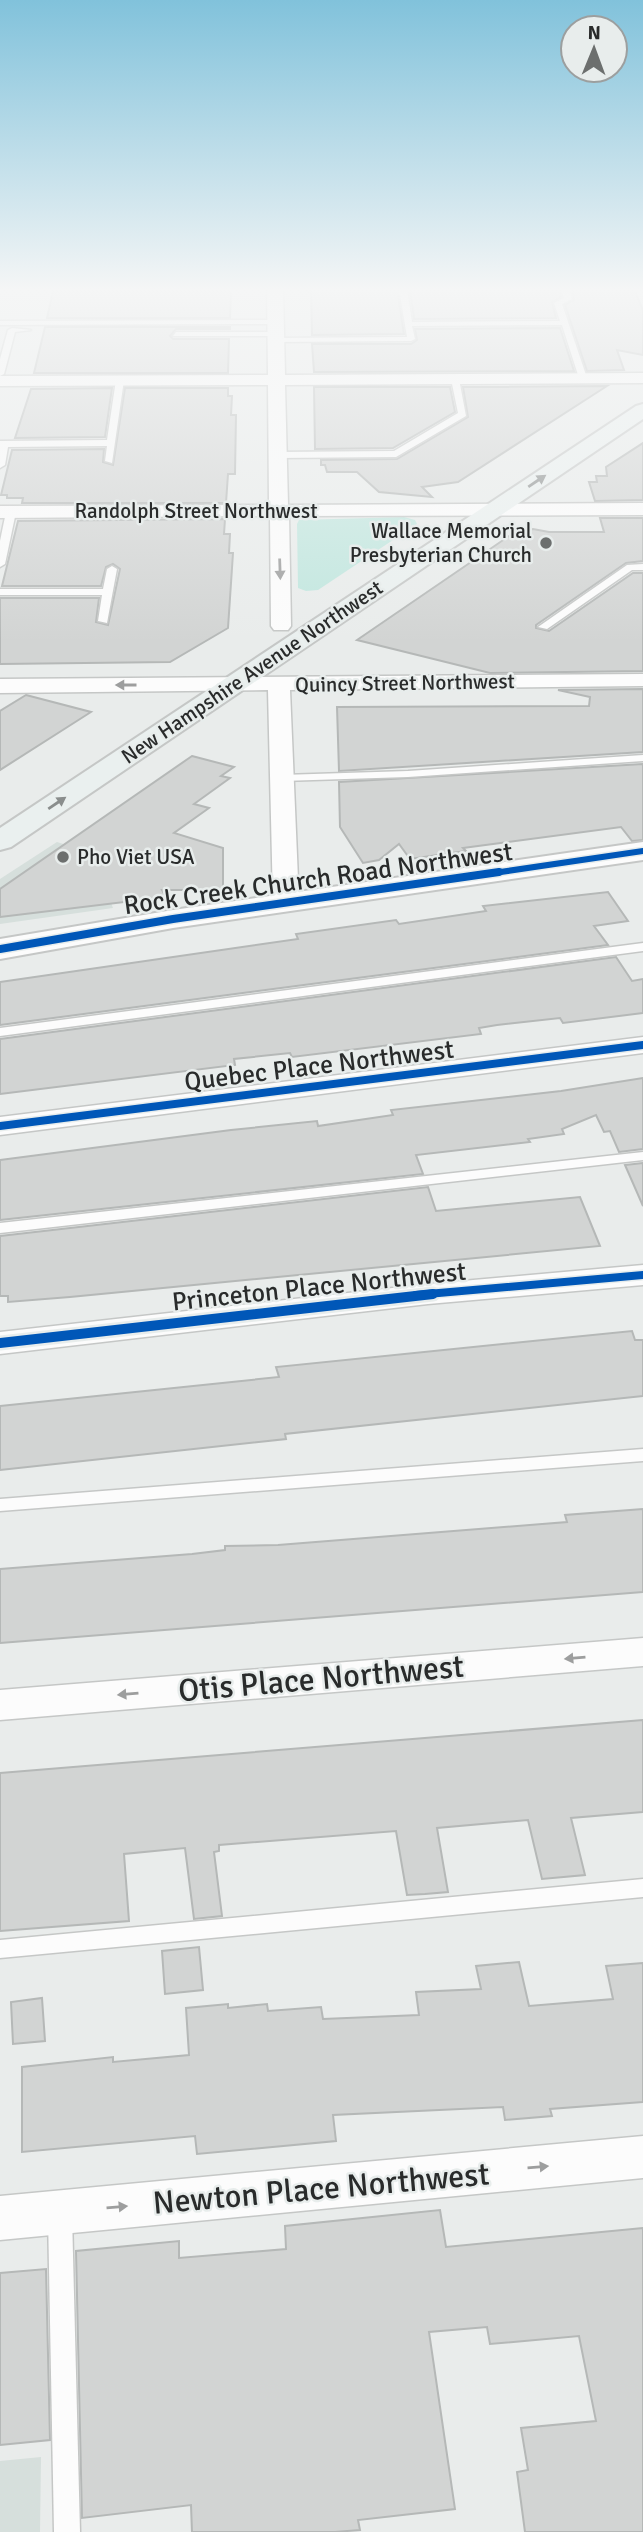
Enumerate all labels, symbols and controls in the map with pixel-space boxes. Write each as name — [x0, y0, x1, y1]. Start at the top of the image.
north arrow — [559, 14, 629, 84]
text: N — [587, 21, 601, 45]
one-way arrow — [527, 475, 547, 488]
street label: Randolph Street Northwest — [74, 498, 318, 524]
place label: Wallace Memorial Presbyterian Church — [350, 518, 532, 568]
marker: Wallace Memorial Presbyterian Church — [538, 535, 554, 551]
one-way arrow — [274, 558, 286, 580]
street label: New Hampshire Avenue Northwest — [116, 575, 388, 769]
street label: Quincy Street Northwest — [295, 668, 515, 698]
one-way arrow — [115, 679, 137, 691]
one-way arrow — [48, 796, 66, 810]
street label: Rock Creek Church Road Northwest — [122, 836, 515, 922]
place label: Pho Viet USA — [77, 844, 195, 870]
marker: Pho Viet USA — [55, 849, 71, 865]
street label: Quebec Place Northwest — [183, 1034, 456, 1098]
street label: Princeton Place Northwest — [171, 1256, 468, 1318]
street label: Otis Place Northwest — [177, 1647, 466, 1710]
one-way arrow — [564, 1653, 586, 1664]
one-way arrow — [117, 1689, 139, 1700]
street label: Newton Place Northwest — [151, 2154, 491, 2223]
one-way arrow — [528, 2161, 550, 2172]
one-way arrow — [106, 2201, 128, 2212]

